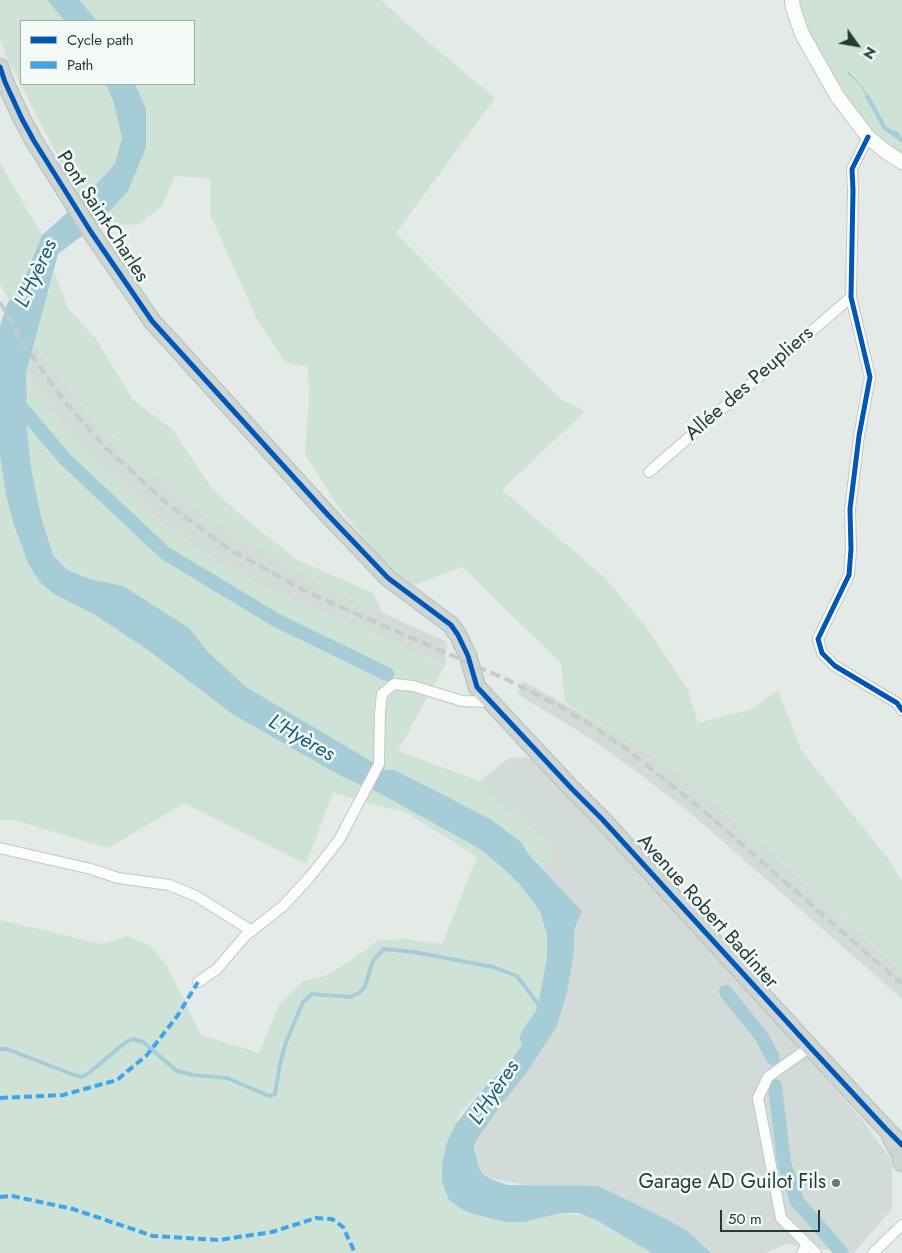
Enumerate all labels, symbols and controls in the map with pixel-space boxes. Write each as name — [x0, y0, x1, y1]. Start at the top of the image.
legend — [20, 20, 195, 85]
north arrow — [832, 20, 882, 70]
text: Cycle path — [67, 29, 134, 51]
text: N — [858, 43, 881, 63]
text: Path — [67, 54, 93, 76]
street label: Pont Saint-Charles — [51, 147, 153, 287]
water label: L'Hyères — [10, 236, 64, 312]
street label: Allée des Peupliers — [681, 322, 819, 446]
water label: L'Hyères — [263, 710, 339, 768]
street label: Avenue Robert Badinter — [631, 830, 783, 994]
water label: L'Hyères — [464, 1056, 526, 1130]
place label: Garage AD Guilot Fils — [639, 1171, 826, 1195]
marker: Garage AD Guilot Fils — [830, 1177, 842, 1189]
scale bar — [722, 1200, 822, 1232]
text: 50 m — [728, 1208, 762, 1230]

